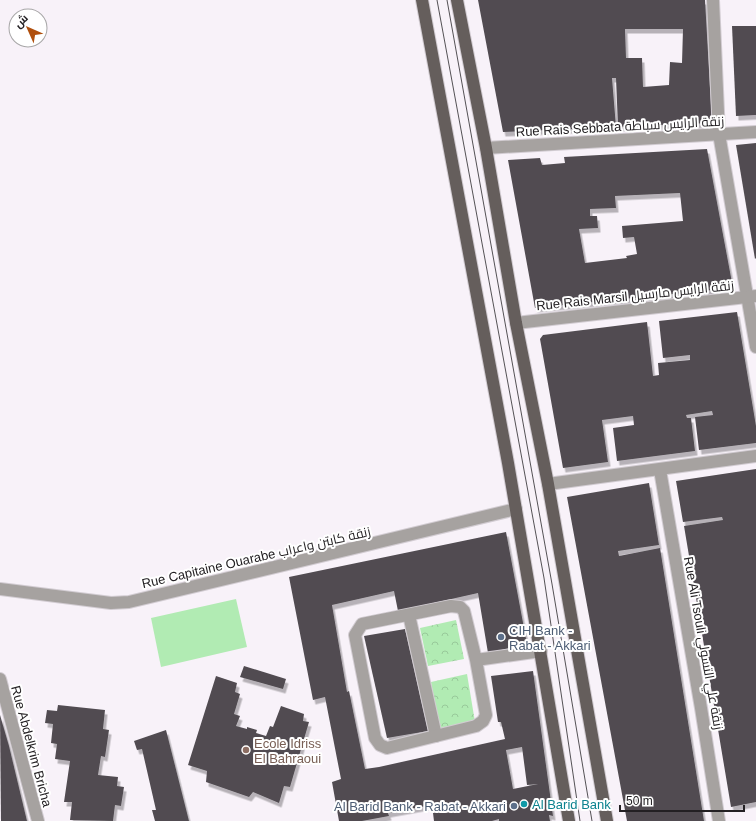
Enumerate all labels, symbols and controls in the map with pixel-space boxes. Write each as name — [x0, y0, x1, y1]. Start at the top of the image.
north arrow — [8, 8, 48, 48]
text: ش — [12, 12, 31, 31]
street label: Rue Rais Sebbata زنقة الرايس سباطة — [515, 114, 725, 139]
street label: Rue Rais Marsil زنقة الرايس مارسيل — [535, 278, 735, 313]
street label: Rue Capitaine Ouarabe زنقة كابتن واعراب — [140, 524, 372, 591]
street label: Rue Ali Tsouli زنقة علي التسولي — [678, 555, 726, 731]
place label: CIH Bank - Rabat - Akkari — [509, 623, 591, 653]
marker: CIH Bank - Rabat - Akkari — [496, 632, 506, 642]
street label: Rue Abdelkrim Bricha — [8, 684, 55, 809]
place label: Ecole Idriss El Bahraoui — [254, 736, 322, 766]
marker: Ecole Idriss El Bahraoui — [241, 745, 251, 755]
scale bar — [620, 787, 744, 813]
text: 50 m — [626, 794, 653, 808]
place label: Al Barid Bank — [532, 797, 611, 812]
place label: Al Barid Bank - Rabat - Akkari — [334, 799, 506, 814]
marker: Al Barid Bank — [519, 799, 529, 809]
marker: Al Barid Bank - Rabat - Akkari — [509, 801, 519, 811]

